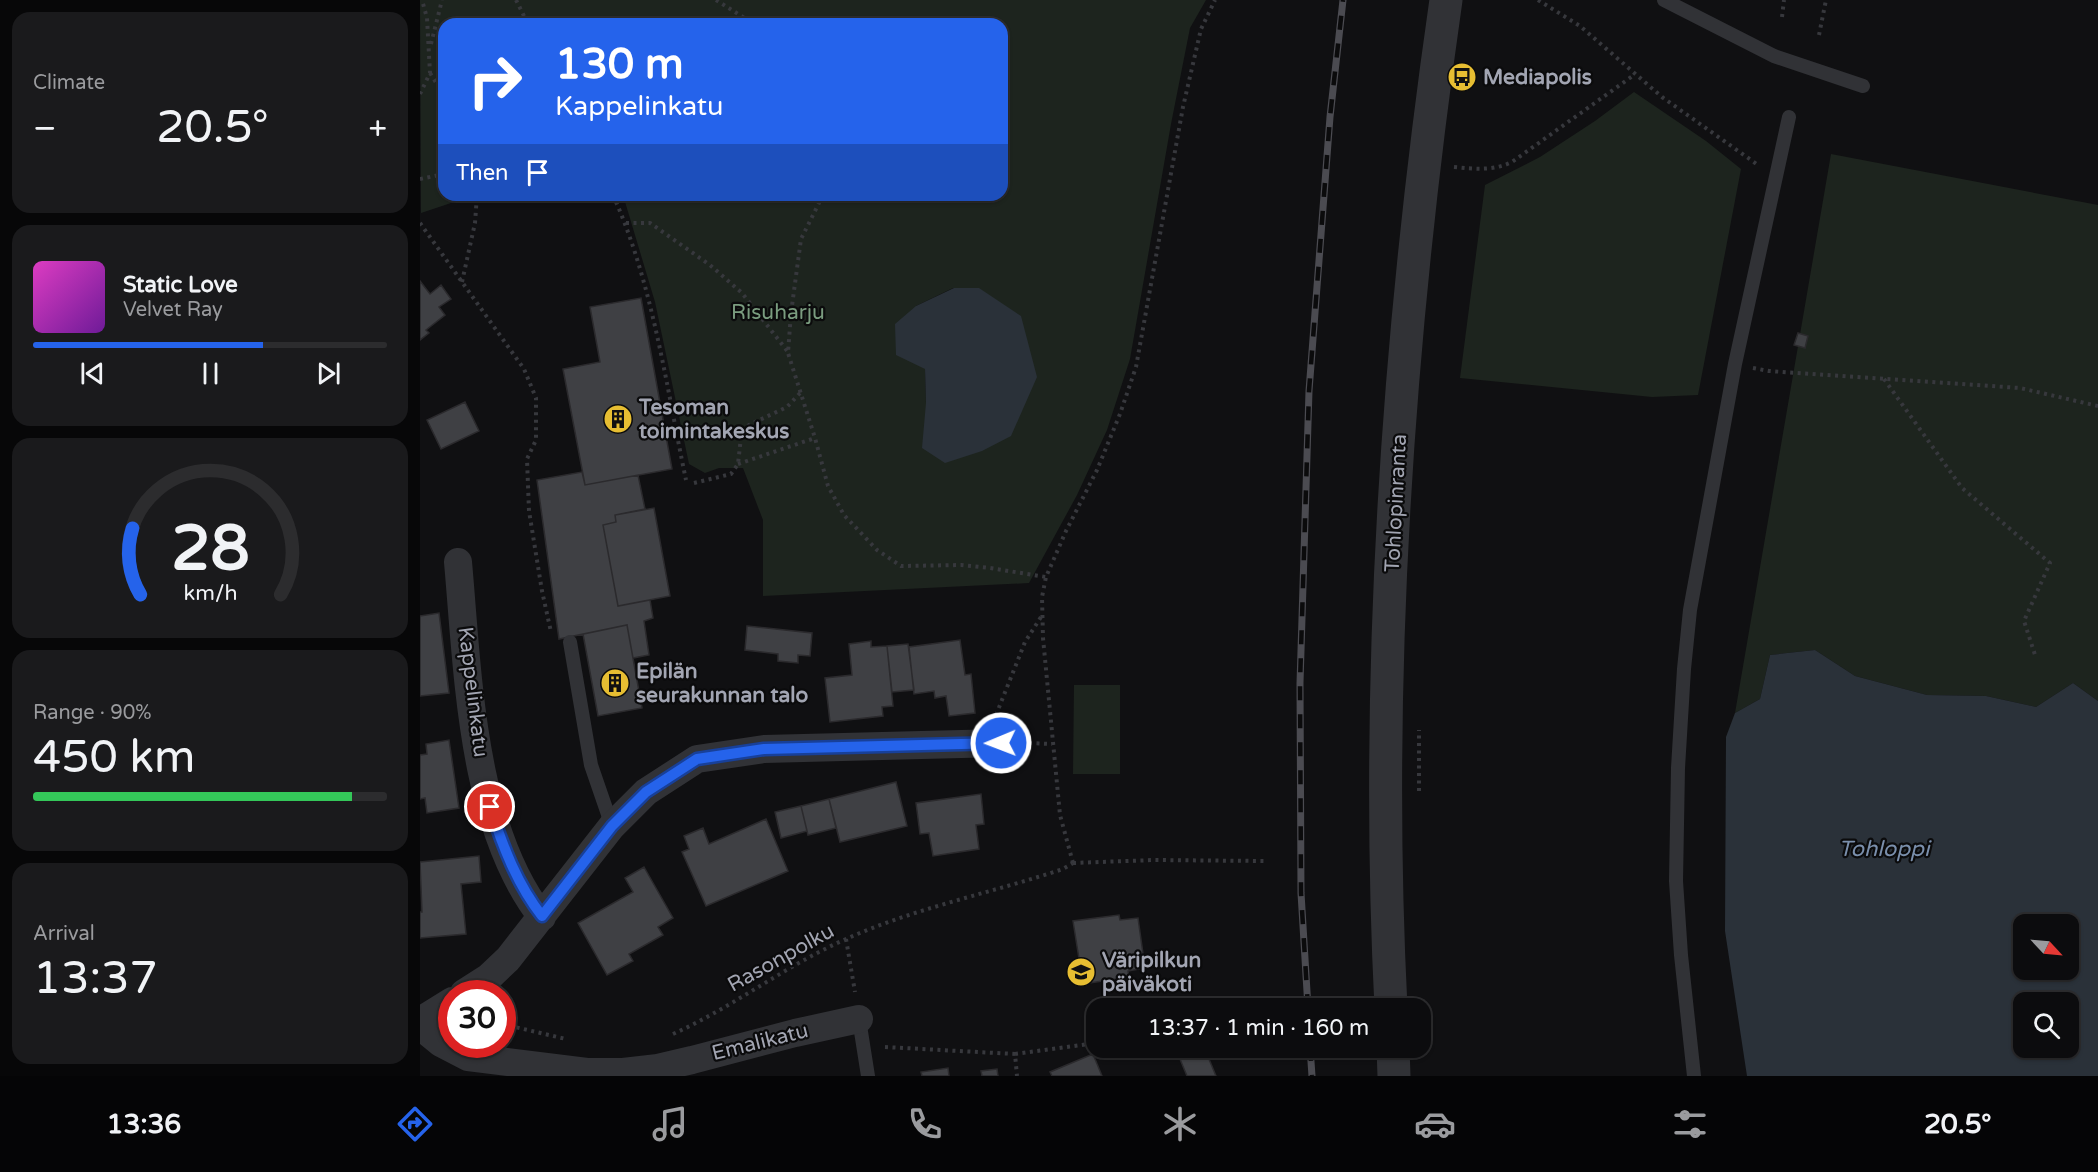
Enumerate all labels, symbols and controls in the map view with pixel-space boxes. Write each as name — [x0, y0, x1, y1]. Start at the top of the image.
text: 130 m — [555, 39, 684, 90]
icon: right — [456, 42, 534, 120]
bus stop icon: Mediapolis — [1446, 61, 1478, 93]
place label: Mediapolis — [1483, 65, 1592, 90]
text: Climate — [33, 71, 105, 95]
text: Kappelinkatu — [555, 90, 724, 123]
text: 20.5° — [156, 101, 269, 155]
text: − — [33, 109, 57, 148]
text: + — [368, 109, 387, 148]
icon: arrive — [521, 156, 554, 189]
text: Then — [456, 160, 509, 186]
text: Static Love — [123, 272, 238, 298]
text: Velvet Ray — [123, 298, 223, 322]
park label: Risuharju — [731, 300, 825, 325]
icon: previous — [76, 357, 109, 390]
icon: pause — [194, 357, 227, 390]
icon: next — [312, 357, 345, 390]
place label: Tesoman toimintakeskus — [638, 395, 789, 444]
building icon: Tesoman toimintakeskus — [602, 403, 634, 435]
street label: Tohlopinranta — [1380, 433, 1412, 573]
text: 28 — [171, 512, 249, 587]
text: km/h — [183, 580, 237, 606]
street label: Kappelinkatu — [453, 625, 493, 759]
place label: Epilän seurakunnan talo — [636, 659, 809, 708]
building icon: Epilän seurakunnan talo — [599, 667, 631, 699]
text: Range · 90% — [33, 701, 152, 725]
position arrow — [969, 711, 1033, 775]
text: 450 km — [33, 731, 195, 785]
pin — [464, 781, 515, 832]
icon: arrive — [473, 790, 506, 823]
water label: Tohloppi — [1839, 836, 1932, 862]
north arrow — [2013, 914, 2079, 980]
map controls — [2013, 914, 2079, 1058]
street label: Rasonpolku — [723, 918, 839, 998]
text: Arrival — [33, 922, 95, 946]
place label: Väripilkun päiväkoti — [1102, 948, 1201, 997]
text: 13:37 — [33, 952, 158, 1006]
school or university icon: Väripilkun päiväkoti — [1065, 956, 1097, 988]
speed limit sign: 30 — [438, 980, 516, 1058]
button: search — [2013, 992, 2079, 1058]
text: 13:37 · 1 min · 160 m — [1148, 1015, 1369, 1041]
street label: Emalikatu — [709, 1018, 811, 1066]
icon: directions — [394, 1103, 436, 1145]
icon: music — [649, 1103, 691, 1145]
icon: phone — [904, 1103, 946, 1145]
icon: climate — [1159, 1103, 1201, 1145]
icon: car — [1414, 1103, 1456, 1145]
icon: filters — [1669, 1103, 1711, 1145]
text: 13:36 — [106, 1108, 181, 1141]
text: 20.5° — [1924, 1108, 1991, 1141]

